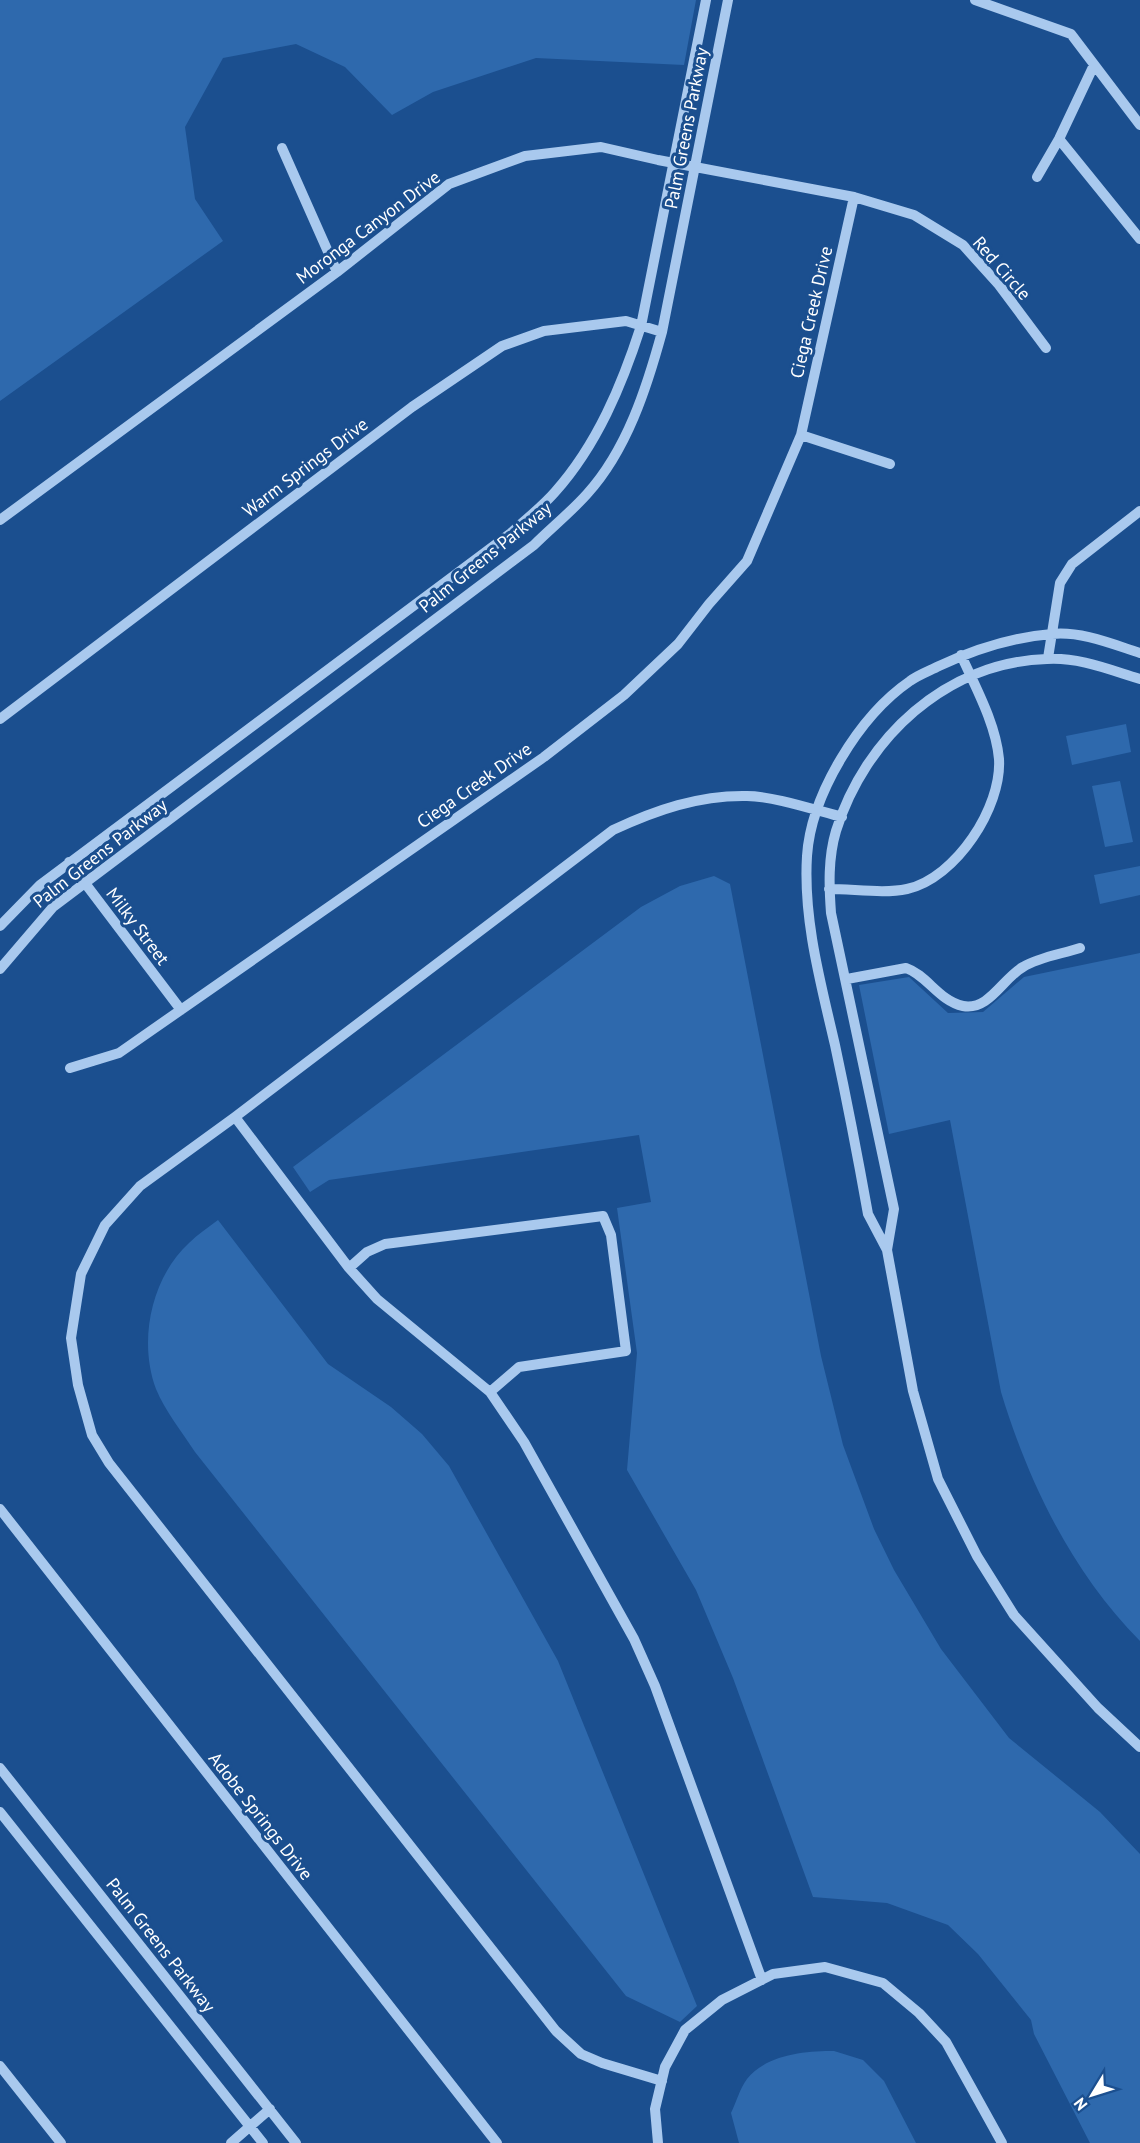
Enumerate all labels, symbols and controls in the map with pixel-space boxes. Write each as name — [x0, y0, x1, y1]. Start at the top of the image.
street label: Palm Greens Parkway — [659, 45, 713, 211]
street label: Moronga Canyon Drive — [291, 165, 445, 289]
street label: Red Circle — [968, 231, 1036, 305]
street label: Ciega Creek Drive — [785, 244, 837, 380]
street label: Warm Springs Drive — [238, 412, 372, 522]
street label: Palm Greens Parkway — [414, 496, 556, 618]
street label: Ciega Creek Drive — [412, 737, 536, 833]
street label: Palm Greens Parkway — [28, 793, 172, 913]
street label: Milky Street — [101, 883, 175, 969]
street label: Adobe Springs Drive — [204, 1747, 318, 1885]
street label: Palm Greens Parkway — [101, 1873, 221, 2017]
north arrow — [1062, 2065, 1122, 2125]
text: N — [1069, 2094, 1091, 2115]

